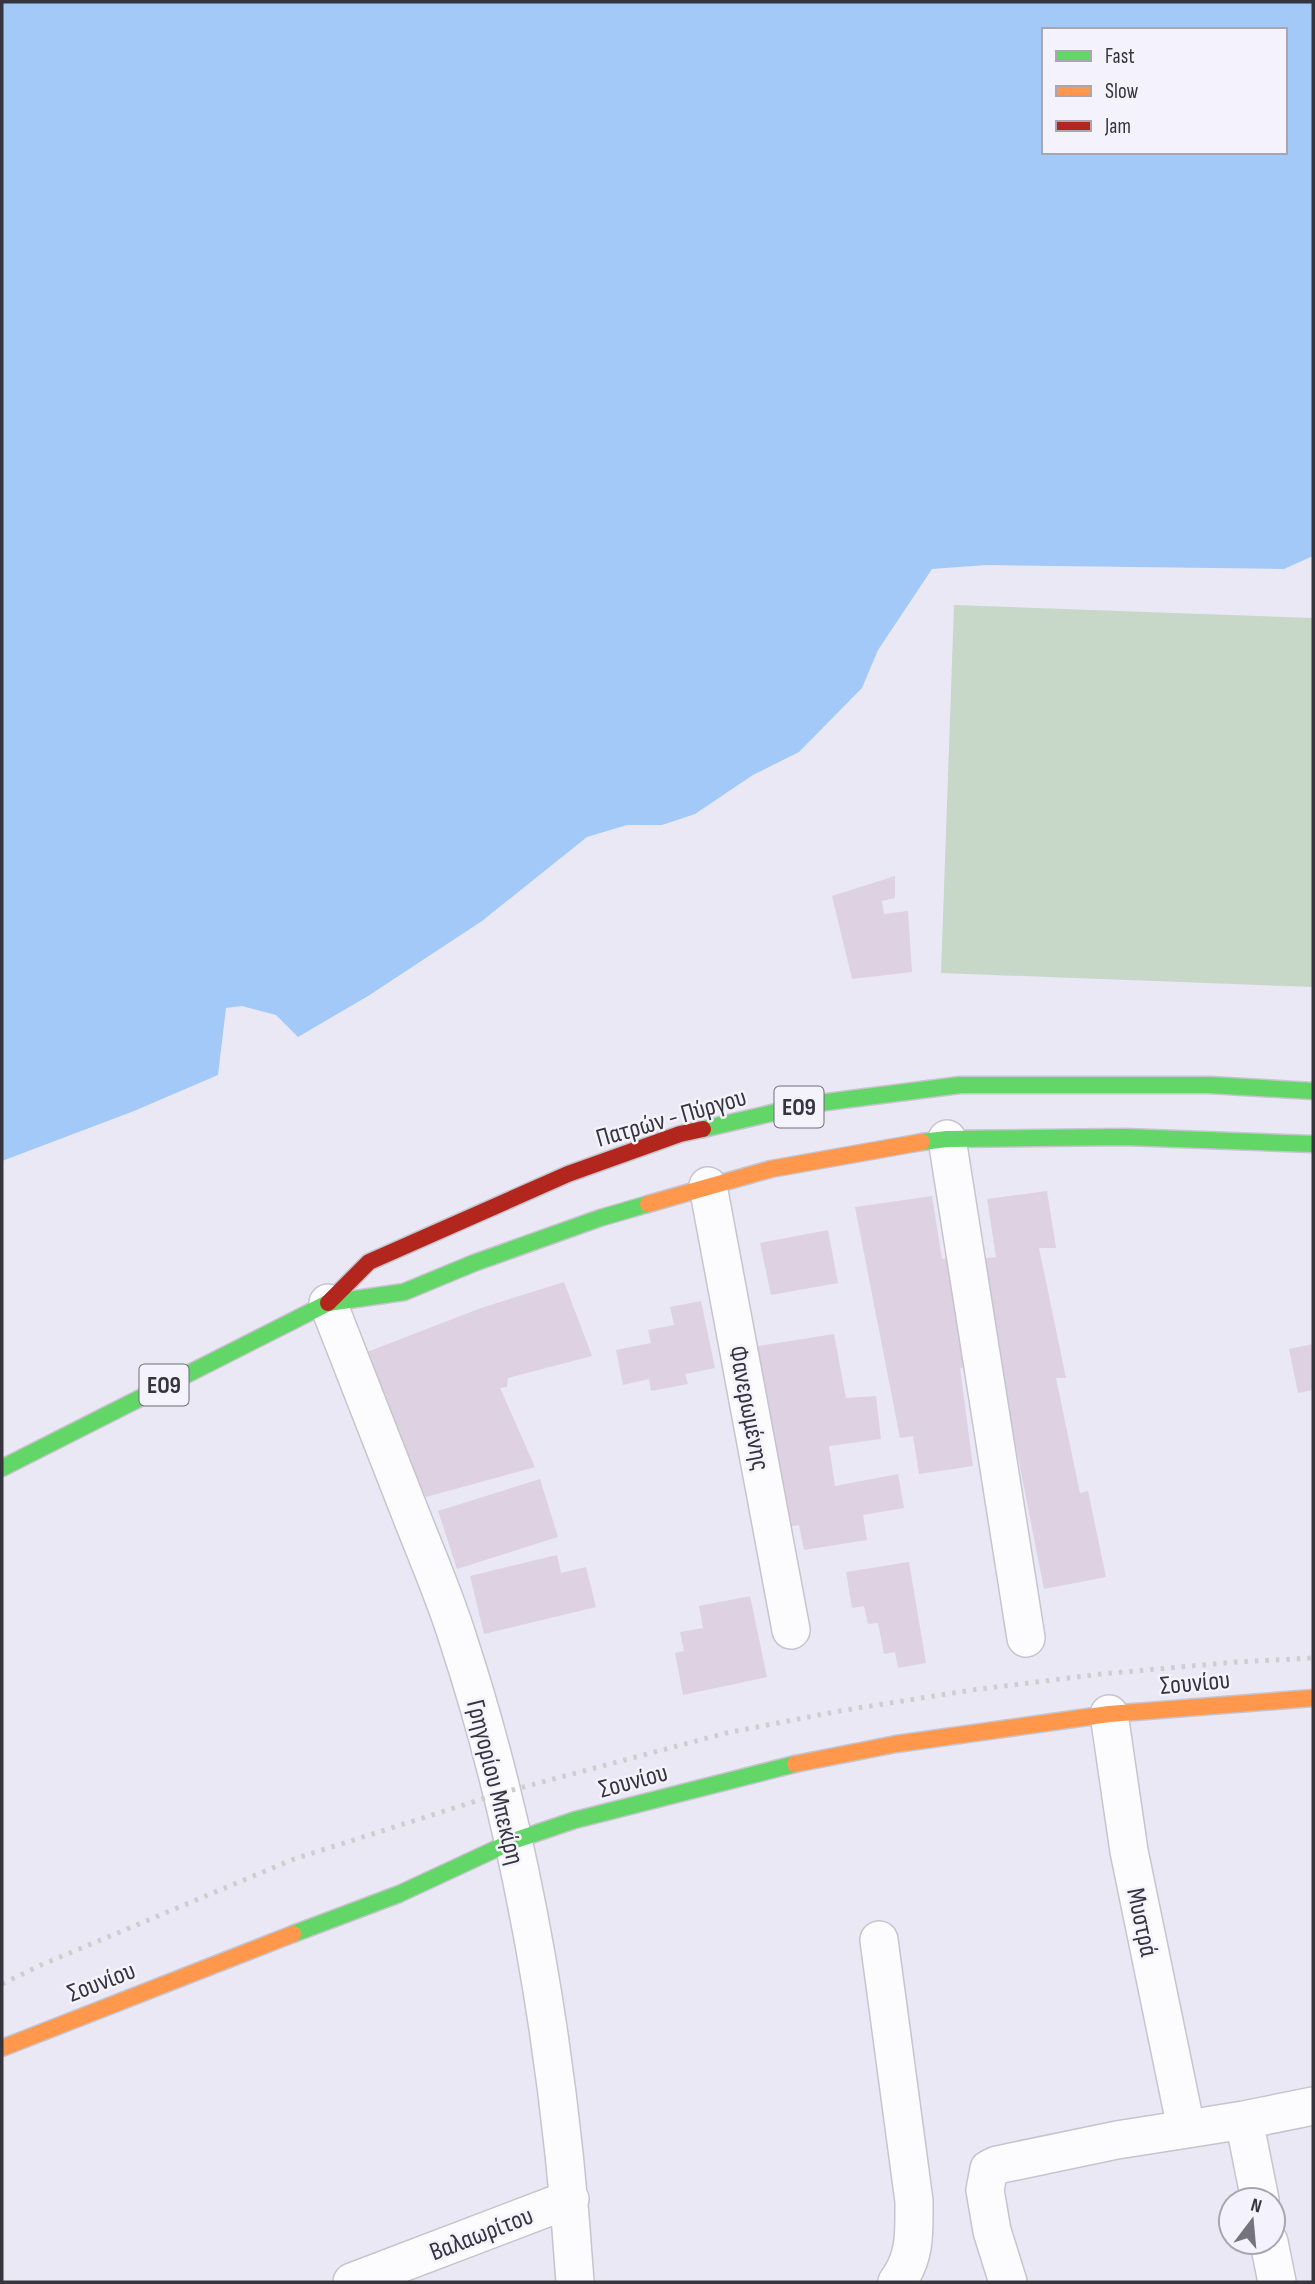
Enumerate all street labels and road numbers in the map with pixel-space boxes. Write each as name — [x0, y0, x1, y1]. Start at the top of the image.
street label: Πατρών - Πύργου — [593, 1082, 750, 1155]
road number: ΕΟ9 — [774, 1086, 824, 1128]
street label: Φανερωμένης — [721, 1343, 776, 1473]
road number: ΕΟ9 — [140, 1364, 188, 1406]
street label: Σουνίου — [1159, 1665, 1231, 1702]
street label: Γρηγορίου Μπεκίρη — [459, 1697, 530, 1868]
street label: Σουνίου — [595, 1757, 671, 1806]
street label: Μυστρά — [1119, 1885, 1164, 1959]
street label: Σουνίου — [63, 1955, 140, 2009]
street label: Βαλαωρίτου — [425, 2201, 538, 2268]

